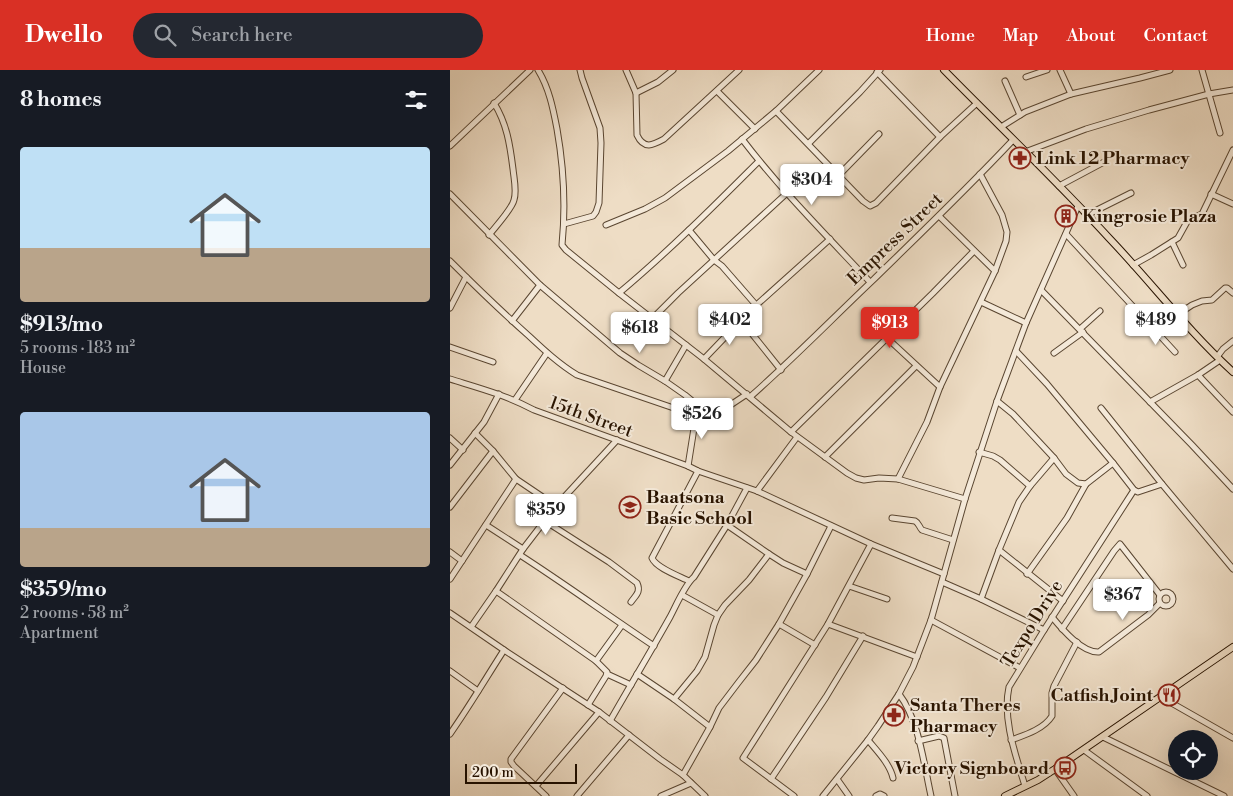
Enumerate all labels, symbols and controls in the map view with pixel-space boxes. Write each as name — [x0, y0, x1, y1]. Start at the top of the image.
search box — [133, 13, 483, 58]
text: Dwello — [25, 20, 103, 50]
icon: search — [151, 21, 179, 49]
text: Search here — [191, 23, 293, 47]
text: Home — [926, 24, 975, 47]
text: Map — [1003, 24, 1039, 47]
text: About — [1067, 24, 1116, 47]
text: Contact — [1144, 24, 1208, 47]
icon: filters — [402, 86, 430, 114]
text: 8 homes — [20, 87, 102, 113]
pharmacy icon: Link 12 Pharmacy — [1008, 146, 1032, 170]
place label: Link 12 Pharmacy — [1036, 147, 1191, 170]
pin: $304 — [782, 164, 842, 206]
text: $304 — [791, 170, 833, 190]
icon: home — [180, 180, 270, 270]
street label: Empress Street — [843, 187, 948, 290]
building icon: Kingrosie Plaza — [1054, 204, 1078, 228]
place label: Kingrosie Plaza — [1082, 205, 1217, 228]
pin: $402 — [700, 304, 760, 346]
pin: $489 — [1126, 304, 1186, 346]
pin: $913 — [860, 306, 920, 349]
text: $402 — [709, 310, 751, 330]
text: $489 — [1136, 310, 1176, 330]
text: $913/mo — [20, 312, 103, 338]
pin: $618 — [610, 312, 670, 354]
text: $913 — [872, 313, 908, 333]
text: $618 — [622, 318, 658, 338]
text: 5 rooms · 183 m² — [20, 338, 135, 358]
text: House — [20, 358, 66, 378]
street label: 15th Street — [546, 391, 637, 443]
pin: $526 — [672, 398, 732, 440]
text: $526 — [682, 404, 722, 424]
icon: home — [180, 445, 270, 535]
place label: Baatsona Basic School — [646, 486, 753, 530]
pin: $359 — [516, 494, 576, 536]
school or university icon: Baatsona Basic School — [618, 495, 642, 519]
text: $359 — [526, 500, 566, 520]
street label: Texpo Drive — [996, 576, 1068, 672]
text: $359/mo — [20, 577, 107, 603]
pin: $367 — [1093, 578, 1153, 621]
text: $367 — [1104, 585, 1142, 605]
text: 2 rooms · 58 m² — [20, 603, 129, 623]
text: Apartment — [20, 623, 99, 643]
restaurant icon: Catfish Joint — [1157, 683, 1181, 707]
place label: Catfish Joint — [1051, 684, 1154, 707]
place label: Santa Theres Pharmacy — [910, 694, 1021, 738]
pharmacy icon: Santa Theres Pharmacy — [882, 703, 906, 727]
map controls — [1168, 730, 1218, 780]
button: locate — [1168, 730, 1218, 780]
bus stop icon: Victory Signboard — [1053, 756, 1077, 780]
place label: Victory Signboard — [894, 757, 1049, 780]
scale bar — [465, 761, 578, 784]
text: 200 m — [472, 764, 514, 782]

